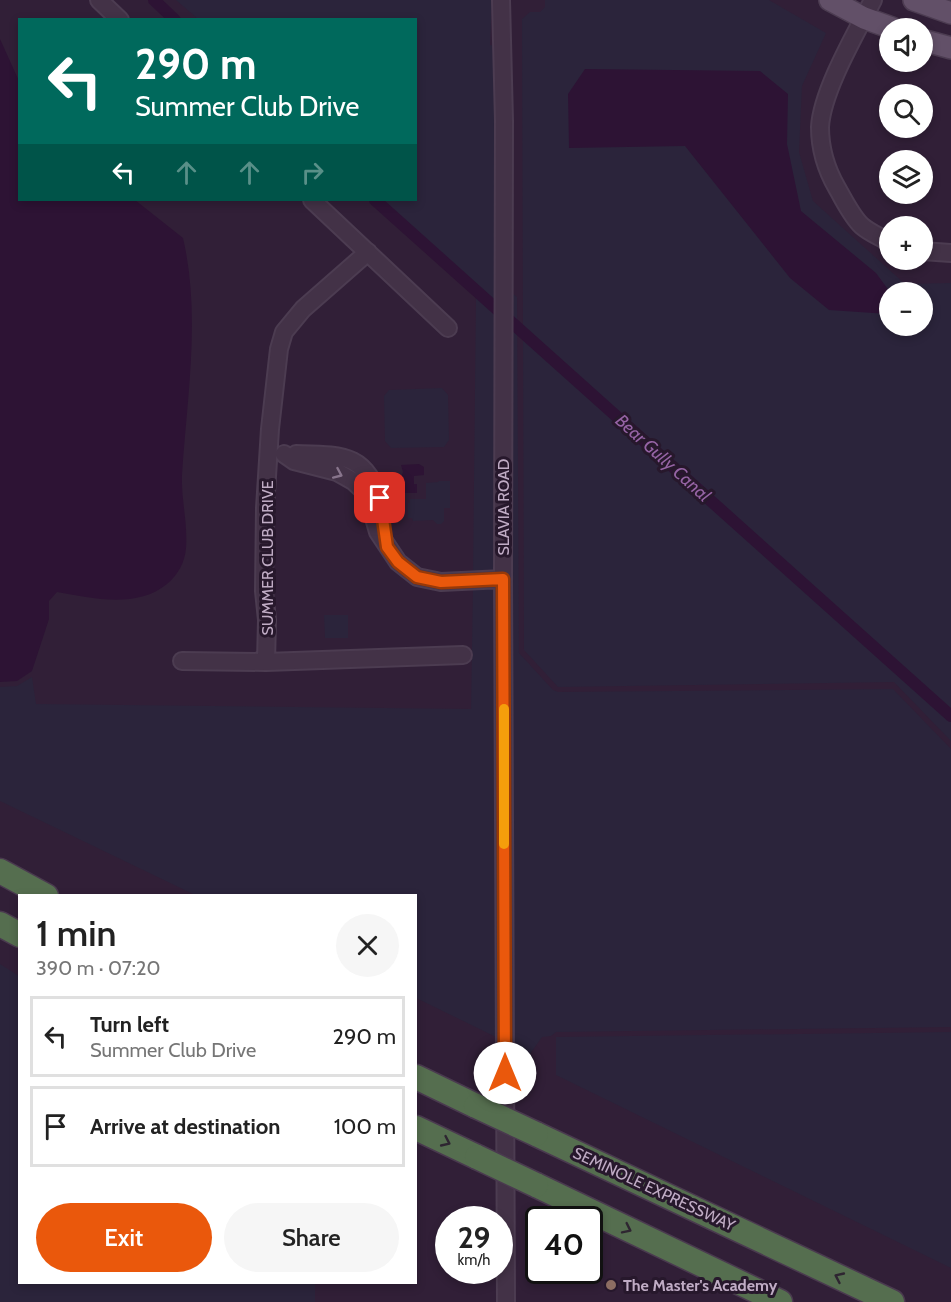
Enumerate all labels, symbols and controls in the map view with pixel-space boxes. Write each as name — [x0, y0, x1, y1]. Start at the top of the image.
map controls — [879, 18, 933, 336]
button: sound — [879, 18, 933, 72]
text: 290 m — [135, 38, 256, 90]
icon: left — [36, 42, 114, 120]
button: search — [879, 84, 933, 138]
text: Summer Club Drive — [135, 90, 359, 123]
button: layers — [879, 150, 933, 204]
icon: left — [107, 156, 140, 189]
icon: ahead — [170, 156, 203, 189]
icon: ahead — [233, 156, 266, 189]
icon: right — [296, 156, 329, 189]
button: + — [879, 216, 933, 270]
button: − — [879, 282, 933, 336]
water label: Bear Gully Canal — [611, 410, 716, 507]
street label: SLAVIA ROAD — [494, 458, 513, 556]
one-way arrow — [332, 467, 343, 479]
pin — [354, 472, 405, 523]
street label: SUMMER CLUB DRIVE — [258, 480, 277, 636]
icon: arrive — [363, 481, 396, 514]
text: 1 min — [36, 911, 116, 955]
button: close — [336, 914, 399, 977]
text: 390 m · 07:20 — [36, 956, 160, 980]
text: Turn left — [90, 1011, 169, 1038]
icon: left — [39, 1020, 72, 1053]
text: 290 m — [332, 1023, 396, 1050]
text: Summer Club Drive — [90, 1038, 256, 1062]
position arrow — [473, 1041, 537, 1105]
icon: arrive — [39, 1110, 72, 1143]
text: Arrive at destination — [90, 1113, 280, 1140]
text: 100 m — [334, 1113, 396, 1140]
one-way arrow — [440, 1135, 451, 1147]
street label: SEMINOLE EXPRESSWAY — [570, 1143, 739, 1235]
button: Exit — [36, 1203, 212, 1272]
button: Share — [224, 1203, 399, 1272]
speed limit sign: 40 — [525, 1206, 603, 1284]
text: 29 — [458, 1219, 490, 1256]
one-way arrow — [620, 1221, 631, 1233]
text: km/h — [458, 1251, 490, 1269]
one-way arrow — [835, 1272, 846, 1284]
place label: The Master's Academy — [623, 1276, 778, 1295]
marker: The Master's Academy — [604, 1278, 618, 1292]

